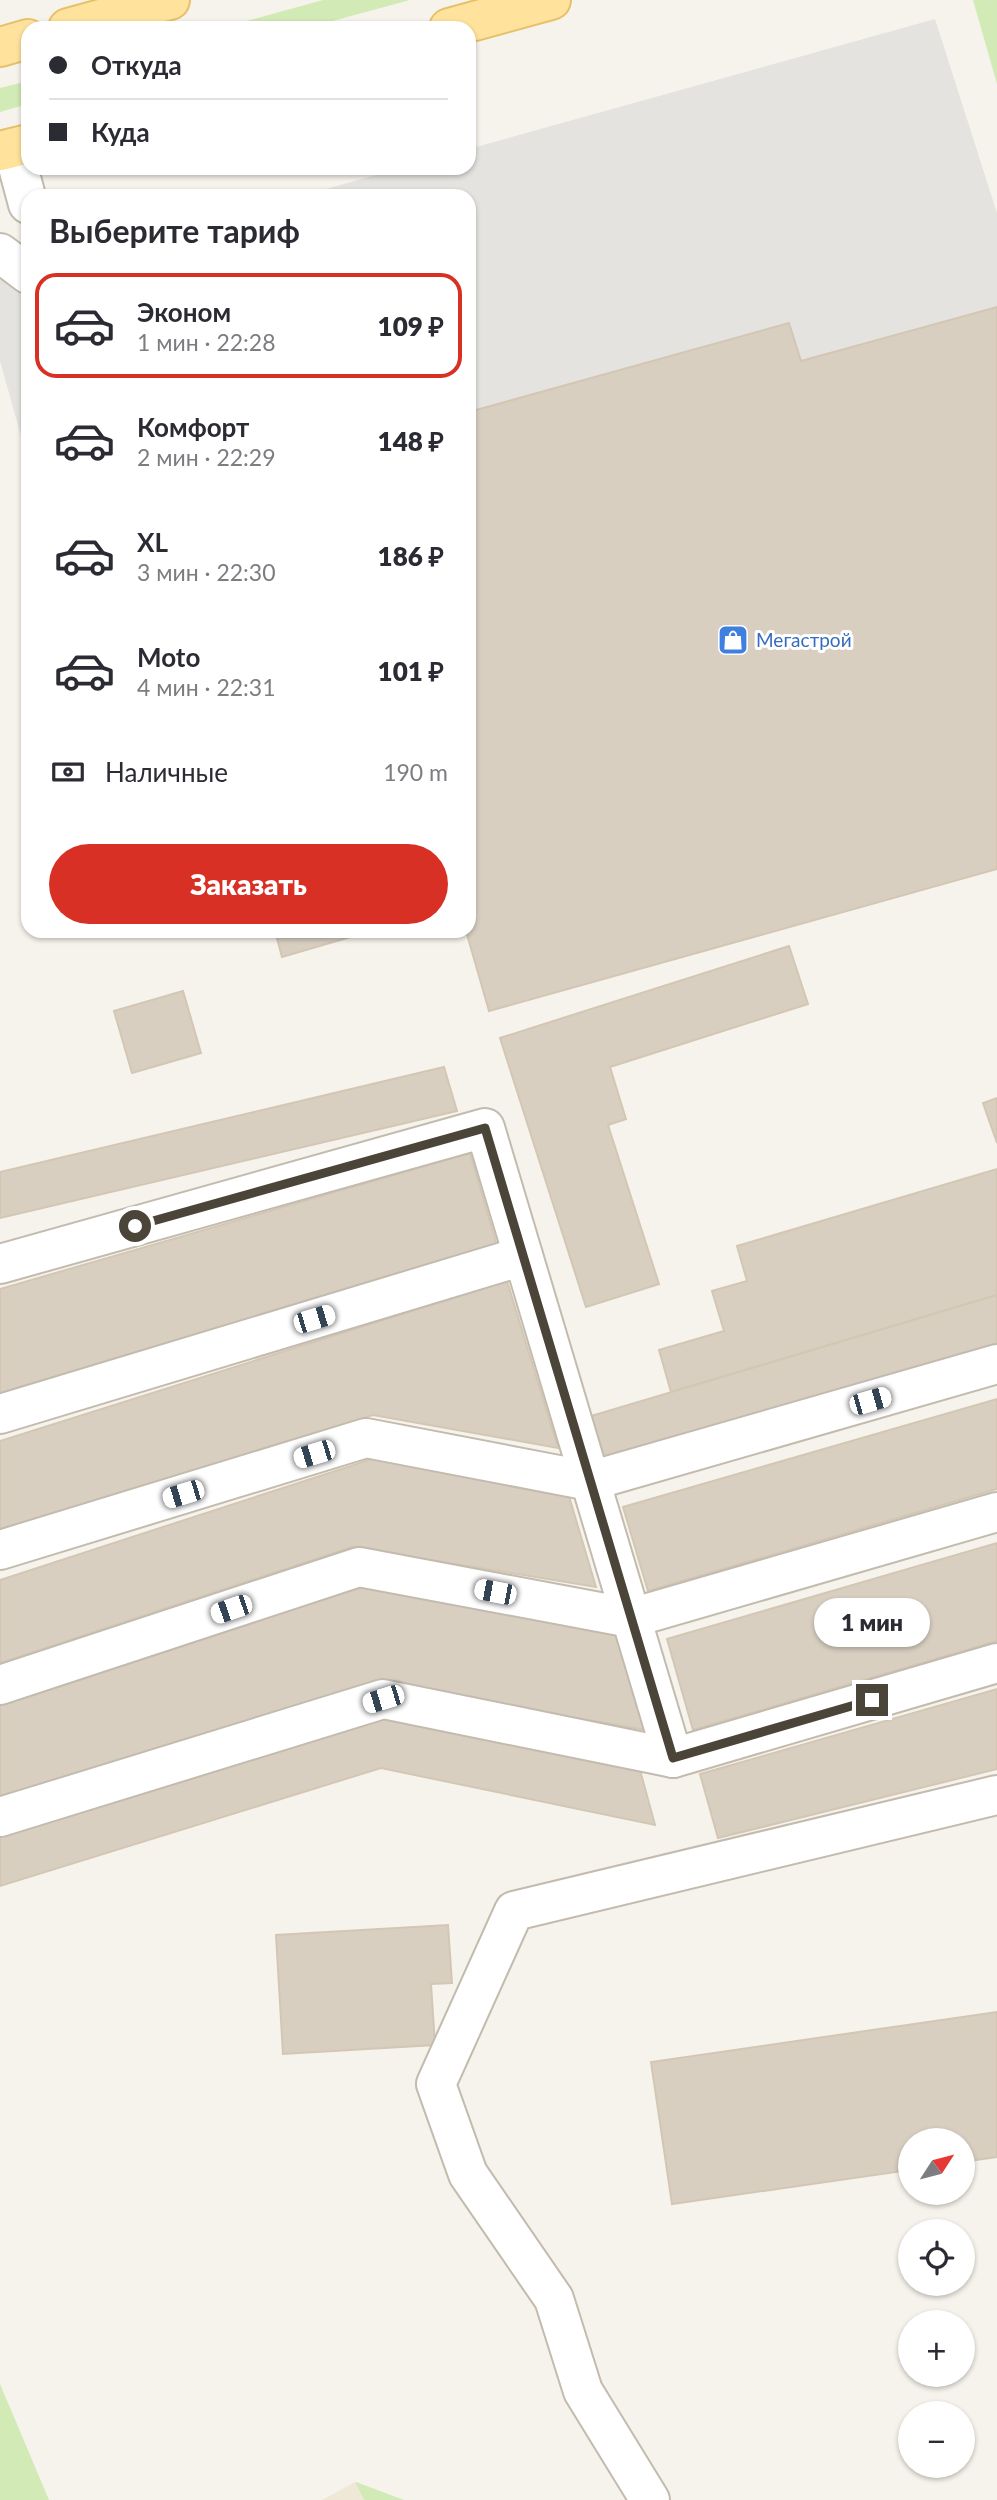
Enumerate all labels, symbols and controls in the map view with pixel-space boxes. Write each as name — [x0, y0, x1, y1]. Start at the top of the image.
text: Откуда — [91, 49, 182, 81]
text: Куда — [91, 116, 150, 148]
text: Выберите тариф — [49, 211, 300, 250]
icon: car — [53, 294, 116, 357]
text: Эконом — [137, 296, 231, 328]
text: 109 ₽ — [378, 310, 444, 342]
text: 1 мин · 22:28 — [137, 328, 276, 356]
icon: car — [53, 409, 116, 472]
text: Комфорт — [137, 411, 249, 443]
text: 148 ₽ — [378, 425, 444, 457]
text: 2 мин · 22:29 — [137, 443, 276, 471]
icon: car — [53, 524, 116, 587]
text: XL — [137, 526, 168, 558]
text: 186 ₽ — [378, 540, 444, 572]
text: 3 мин · 22:30 — [137, 558, 276, 586]
shop icon: Мегастрой — [716, 623, 750, 657]
place label: Мегастрой — [756, 628, 852, 651]
icon: car — [53, 639, 116, 702]
text: Moto — [137, 641, 200, 673]
text: 101 ₽ — [378, 655, 444, 687]
text: 4 мин · 22:31 — [137, 673, 276, 701]
icon: cash — [49, 753, 87, 791]
text: Наличные — [105, 756, 228, 788]
text: 190 m — [383, 758, 448, 786]
button: Заказать — [49, 844, 448, 924]
route start — [119, 1210, 151, 1242]
car — [291, 1303, 338, 1335]
car — [847, 1385, 894, 1417]
car — [291, 1438, 338, 1470]
car — [160, 1478, 207, 1510]
car — [473, 1578, 518, 1606]
car — [208, 1592, 255, 1626]
callout: 1 мин — [814, 1598, 930, 1648]
text: 1 мин — [841, 1608, 903, 1636]
car — [360, 1683, 407, 1715]
route end — [856, 1684, 888, 1716]
north arrow — [898, 2128, 975, 2205]
map controls — [898, 2128, 975, 2478]
button: locate — [898, 2219, 975, 2296]
button: + — [898, 2310, 975, 2387]
button: − — [898, 2401, 975, 2478]

